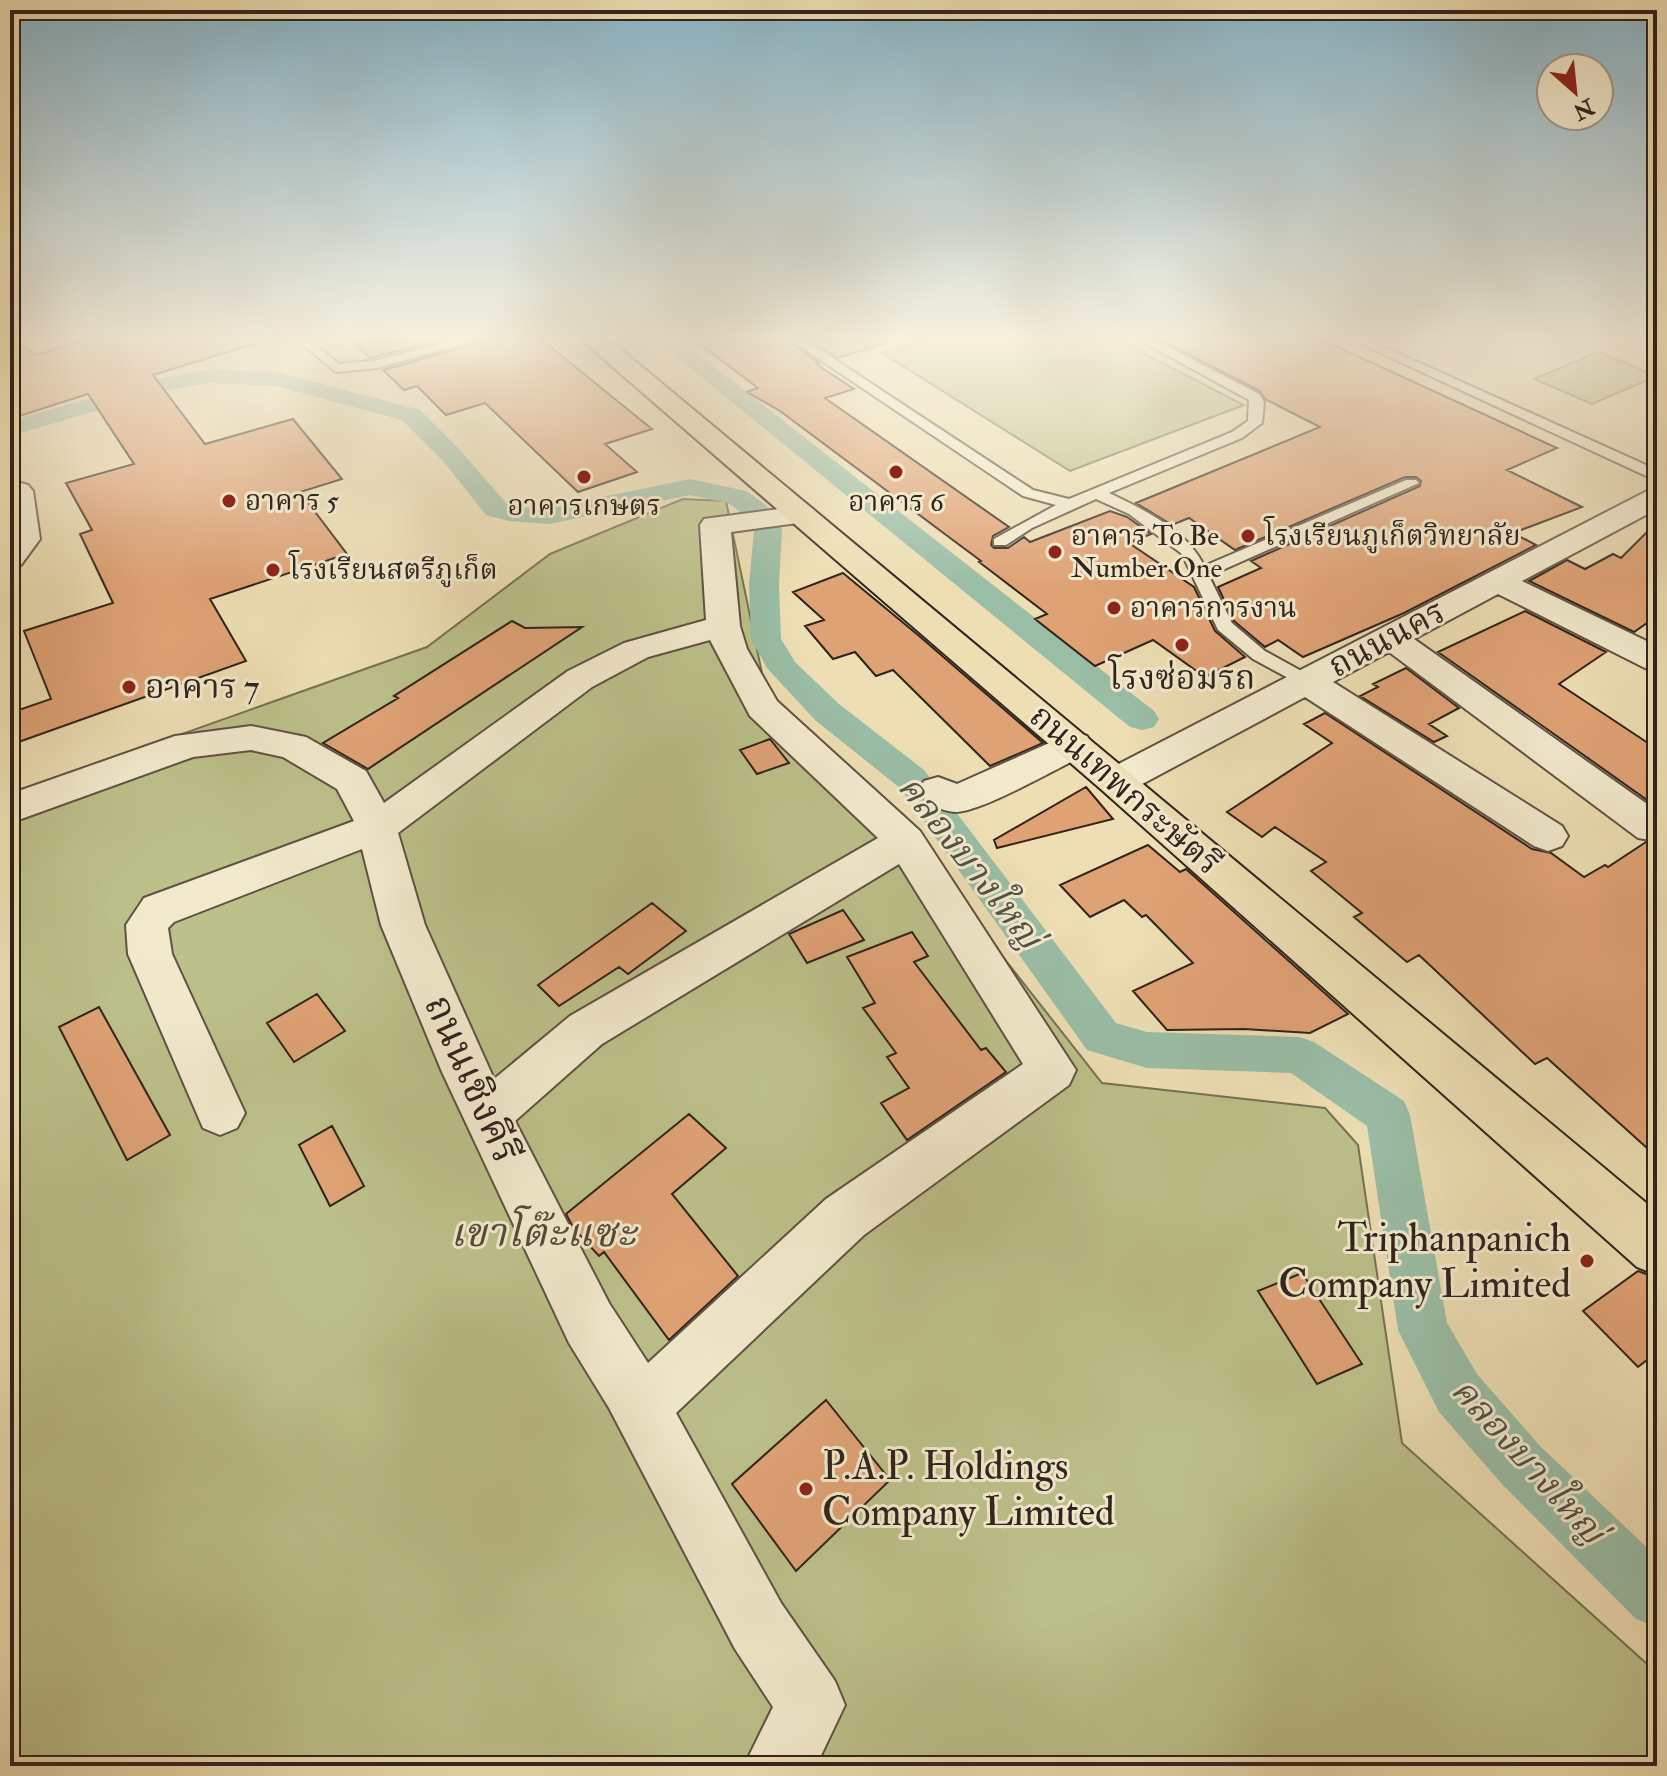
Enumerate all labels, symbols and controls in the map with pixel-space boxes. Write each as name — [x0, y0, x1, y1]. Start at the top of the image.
north arrow — [1535, 52, 1615, 132]
text: N — [1568, 92, 1600, 126]
marker: อาคาร 6 — [887, 463, 905, 481]
marker: อาคารเกษตร — [575, 468, 593, 486]
place label: อาคาร 5 — [245, 484, 339, 519]
place label: อาคาร 6 — [848, 485, 946, 520]
place label: อาคารเกษตร — [507, 489, 661, 524]
marker: อาคาร 5 — [220, 492, 238, 510]
place label: โรงเรียนภูเก็ตวิทยาลัย — [1263, 516, 1520, 554]
place label: อาคาร To Be Number One — [1071, 519, 1222, 586]
marker: โรงเรียนภูเก็ตวิทยาลัย — [1239, 527, 1257, 545]
marker: อาคาร To Be Number One — [1046, 543, 1064, 561]
place label: โรงเรียนสตรีภูเก็ต — [288, 550, 498, 588]
marker: โรงเรียนสตรีภูเก็ต — [264, 561, 282, 579]
street label: ถนนนคร — [1321, 590, 1453, 688]
place label: อาคารการงาน — [1130, 591, 1297, 626]
marker: อาคารการงาน — [1105, 599, 1123, 617]
marker: โรงซ่อมรถ — [1173, 636, 1191, 654]
place label: โรงซ่อมรถ — [1107, 654, 1256, 700]
place label: อาคาร 7 — [145, 666, 260, 709]
marker: อาคาร 7 — [120, 678, 138, 696]
street label: ถนนเทพกระษัตรี — [1020, 695, 1230, 885]
water label: คลองบางใหญ่ — [888, 764, 1057, 962]
street label: ถนนเชิงคีรี — [412, 987, 532, 1171]
park label: เขาโต๊ะแซะ — [450, 1205, 639, 1259]
place label: Triphanpanich Company Limited — [1278, 1213, 1571, 1310]
marker: Triphanpanich Company Limited — [1578, 1252, 1596, 1270]
water label: คลองบางใหญ่ — [1442, 1366, 1620, 1557]
place label: P.A.P. Holdings Company Limited — [822, 1441, 1115, 1538]
marker: P.A.P. Holdings Company Limited — [797, 1480, 815, 1498]

